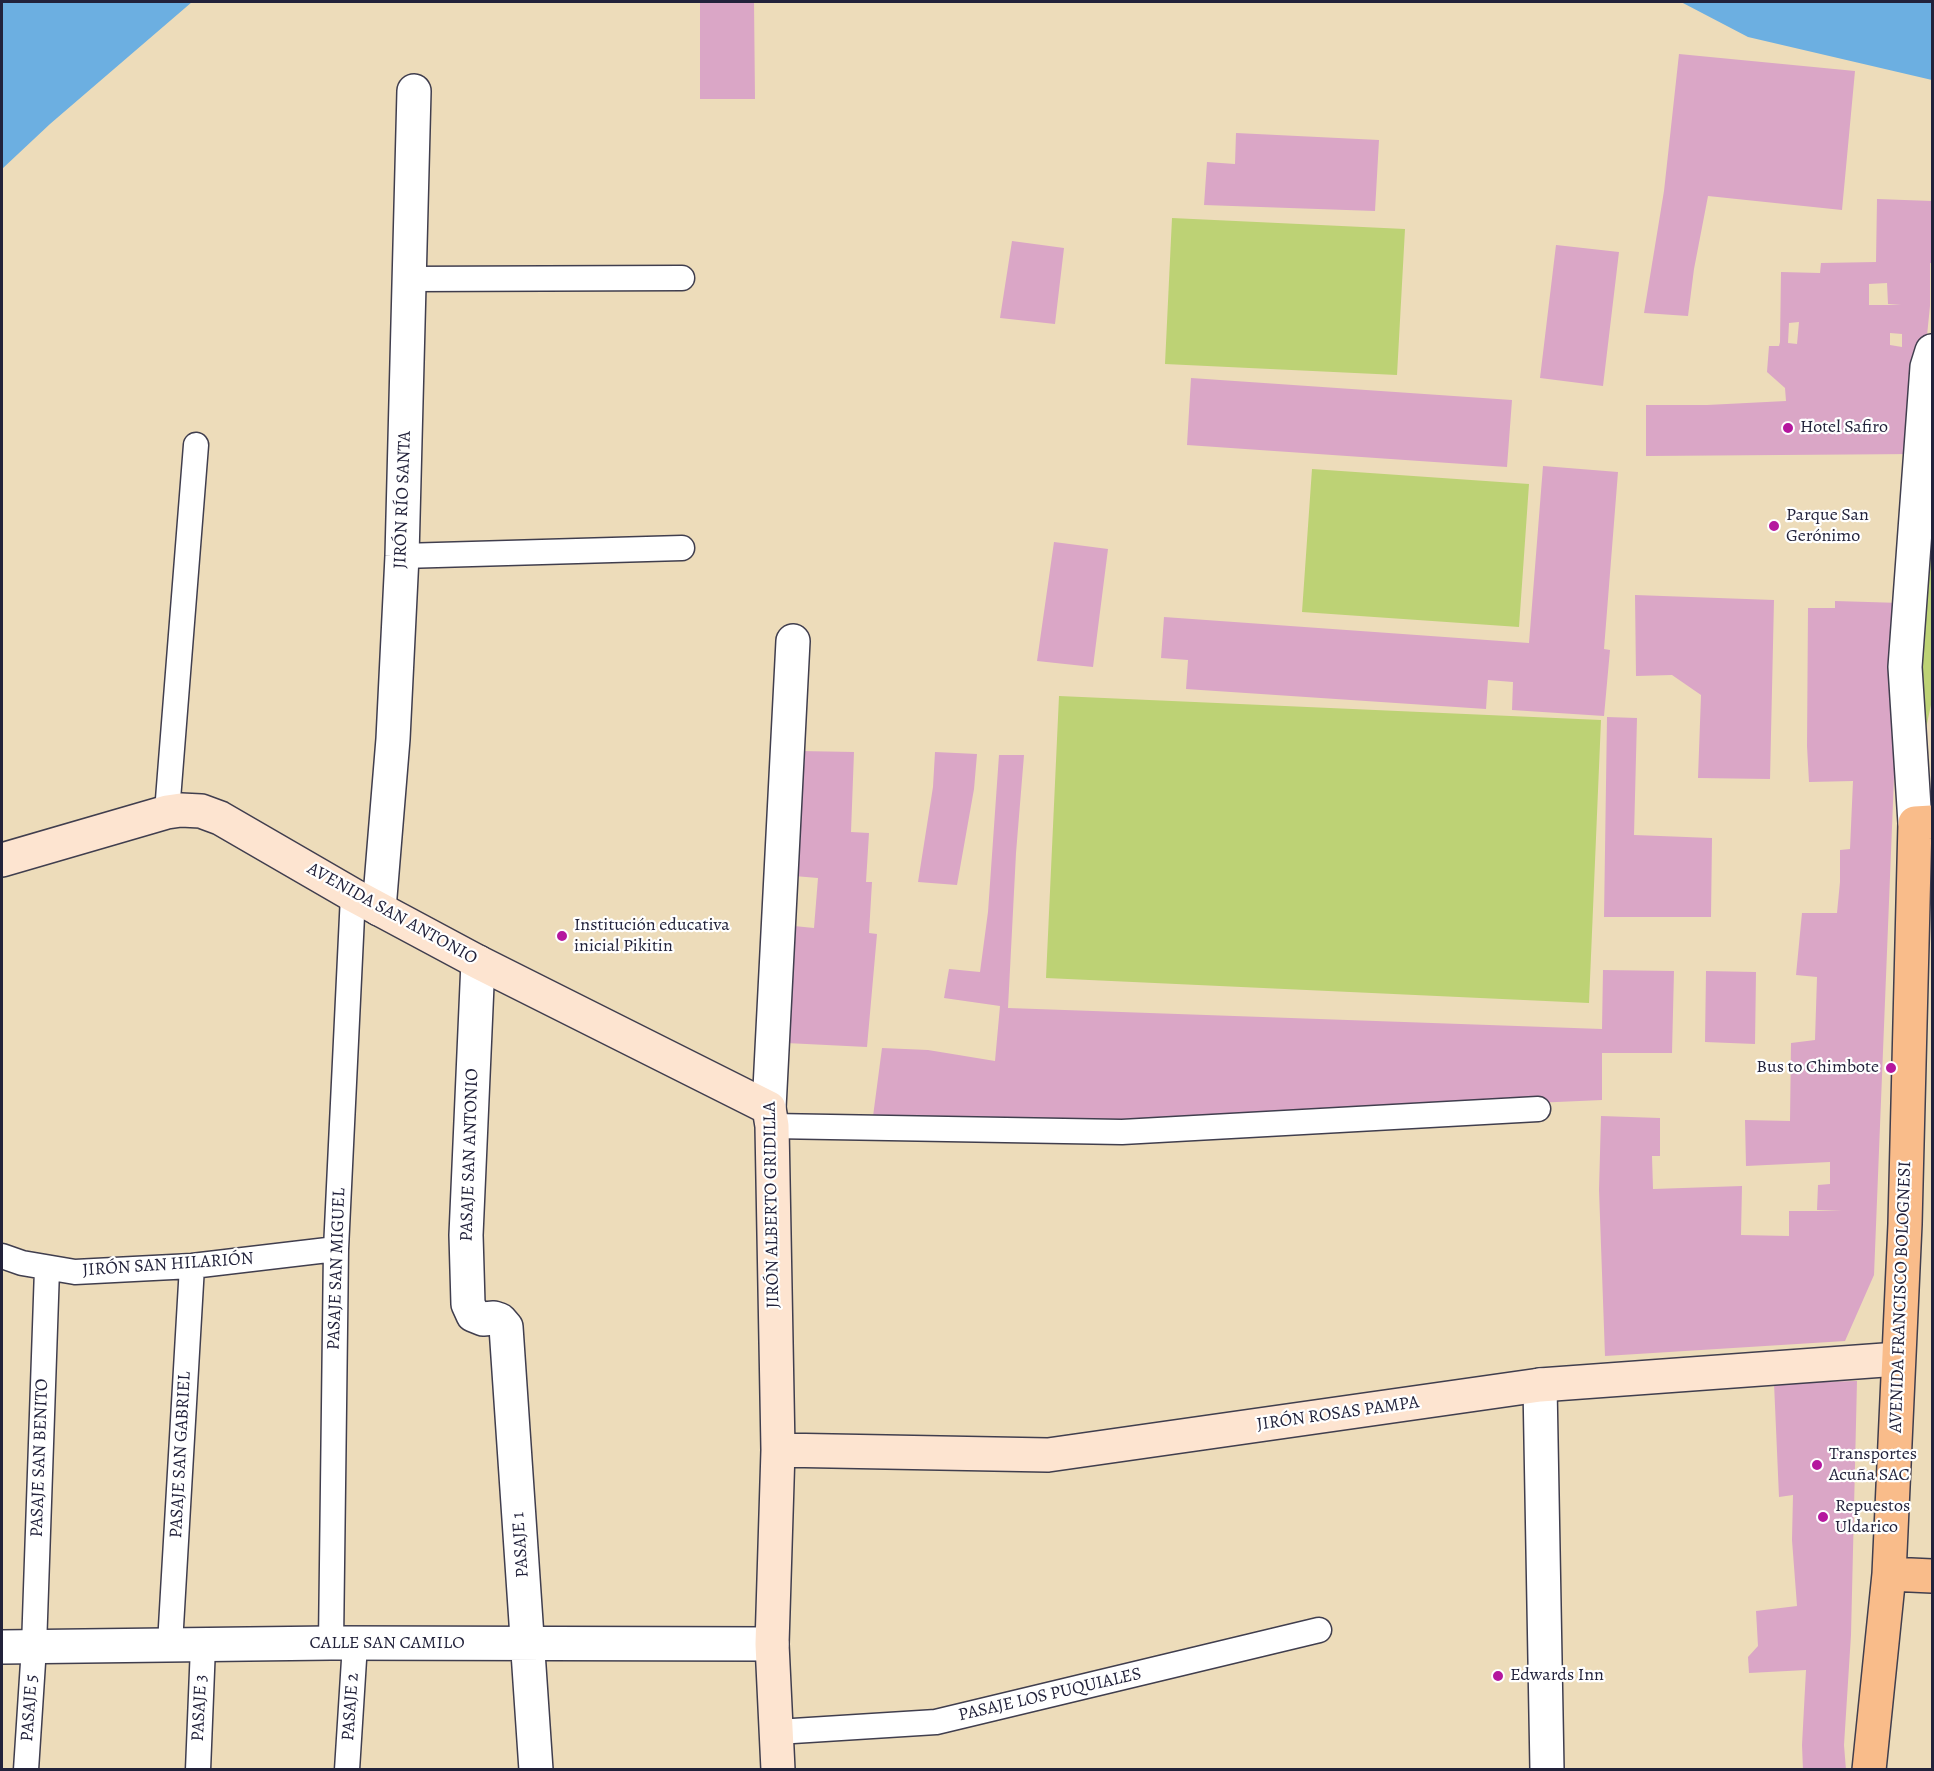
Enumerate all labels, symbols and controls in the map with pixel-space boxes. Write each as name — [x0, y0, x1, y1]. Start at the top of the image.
place label: Hotel Safiro — [1800, 417, 1888, 439]
marker: Hotel Safiro — [1781, 421, 1795, 435]
street label: JIRÓN RÍO SANTA — [390, 431, 416, 569]
place label: Parque San Gerónimo — [1786, 505, 1869, 548]
marker: Parque San Gerónimo — [1767, 519, 1781, 533]
street label: AVENIDA SAN ANTONIO — [303, 858, 481, 970]
place label: Institución educativa inicial Pikitin — [574, 915, 730, 958]
marker: Institución educativa inicial Pikitin — [555, 929, 569, 943]
place label: Bus to Chimbote — [1756, 1057, 1879, 1079]
marker: Bus to Chimbote — [1884, 1061, 1898, 1075]
street label: PASAJE SAN ANTONIO — [456, 1068, 484, 1242]
street label: JIRÓN ALBERTO GRIDILLA — [759, 1101, 785, 1309]
street label: AVENIDA FRANCISCO BOLOGNESI — [1885, 1161, 1917, 1433]
street label: PASAJE SAN MIGUEL — [323, 1188, 351, 1350]
street label: JIRÓN SAN HILARIÓN — [82, 1248, 254, 1282]
street label: PASAJE SAN GABRIEL — [166, 1371, 196, 1539]
street label: PASAJE SAN BENITO — [26, 1378, 54, 1538]
street label: JIRÓN ROSAS PAMPA — [1256, 1392, 1420, 1436]
place label: Transportes Acuña SAC — [1829, 1444, 1917, 1486]
marker: Transportes Acuña SAC — [1810, 1458, 1824, 1472]
place label: Repuestos Uldarico — [1835, 1496, 1910, 1538]
marker: Repuestos Uldarico — [1816, 1510, 1830, 1524]
street label: PASAJE 1 — [508, 1511, 534, 1579]
street label: CALLE SAN CAMILO — [309, 1633, 465, 1655]
street label: PASAJE LOS PUQUIALES — [956, 1663, 1144, 1727]
place label: Edwards Inn — [1510, 1665, 1604, 1687]
marker: Edwards Inn — [1491, 1669, 1505, 1683]
street label: PASAJE 2 — [338, 1672, 364, 1742]
street label: PASAJE 5 — [17, 1674, 43, 1742]
street label: PASAJE 3 — [187, 1674, 213, 1742]

